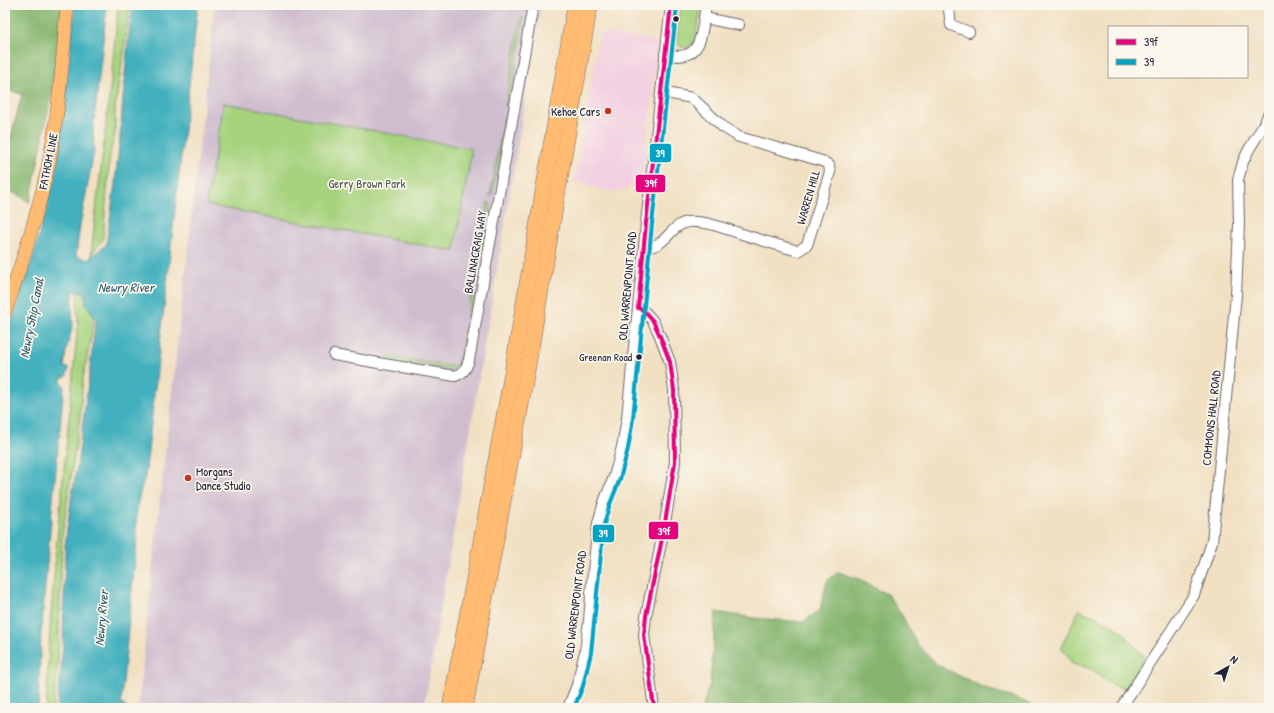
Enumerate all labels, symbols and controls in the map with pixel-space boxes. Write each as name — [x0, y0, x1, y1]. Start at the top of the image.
unlabelled marker — [671, 14, 681, 24]
legend — [1108, 26, 1248, 78]
text: 39f — [1144, 33, 1159, 50]
text: 39 — [1144, 53, 1154, 70]
place label: Kehoe Cars — [551, 103, 600, 120]
marker: Kehoe Cars — [603, 106, 613, 116]
street label: FATHOM LINE — [34, 131, 62, 192]
line badge: 39 — [649, 143, 672, 163]
text: 39 — [656, 146, 664, 160]
street label: WARREN HILL — [792, 167, 824, 226]
line badge: 39f — [635, 174, 666, 193]
park label: Gerry Brown Park — [329, 175, 406, 192]
text: 39f — [645, 176, 659, 190]
street label: BALLINACRAIG WAY — [459, 209, 491, 295]
street label: OLD WARRENPOINT ROAD — [614, 231, 640, 341]
water label: Newry Ship Canal — [14, 276, 49, 360]
water label: Newry River — [98, 278, 156, 296]
place label: Greenan Road — [579, 350, 633, 364]
marker: Greenan Road — [634, 352, 644, 362]
street label: COMMONS HALL ROAD — [1198, 369, 1224, 466]
place label: Morgans Dance Studio — [196, 463, 251, 494]
marker: Morgans Dance Studio — [183, 473, 193, 483]
line badge: 39f — [648, 521, 679, 540]
line badge: 39 — [592, 524, 615, 543]
text: 39f — [658, 524, 672, 538]
text: 39 — [599, 526, 607, 540]
street label: OLD WARRENPOINT ROAD — [560, 550, 590, 660]
water label: Newry River — [90, 587, 113, 647]
north arrow — [1208, 647, 1248, 687]
text: N — [1228, 652, 1241, 667]

